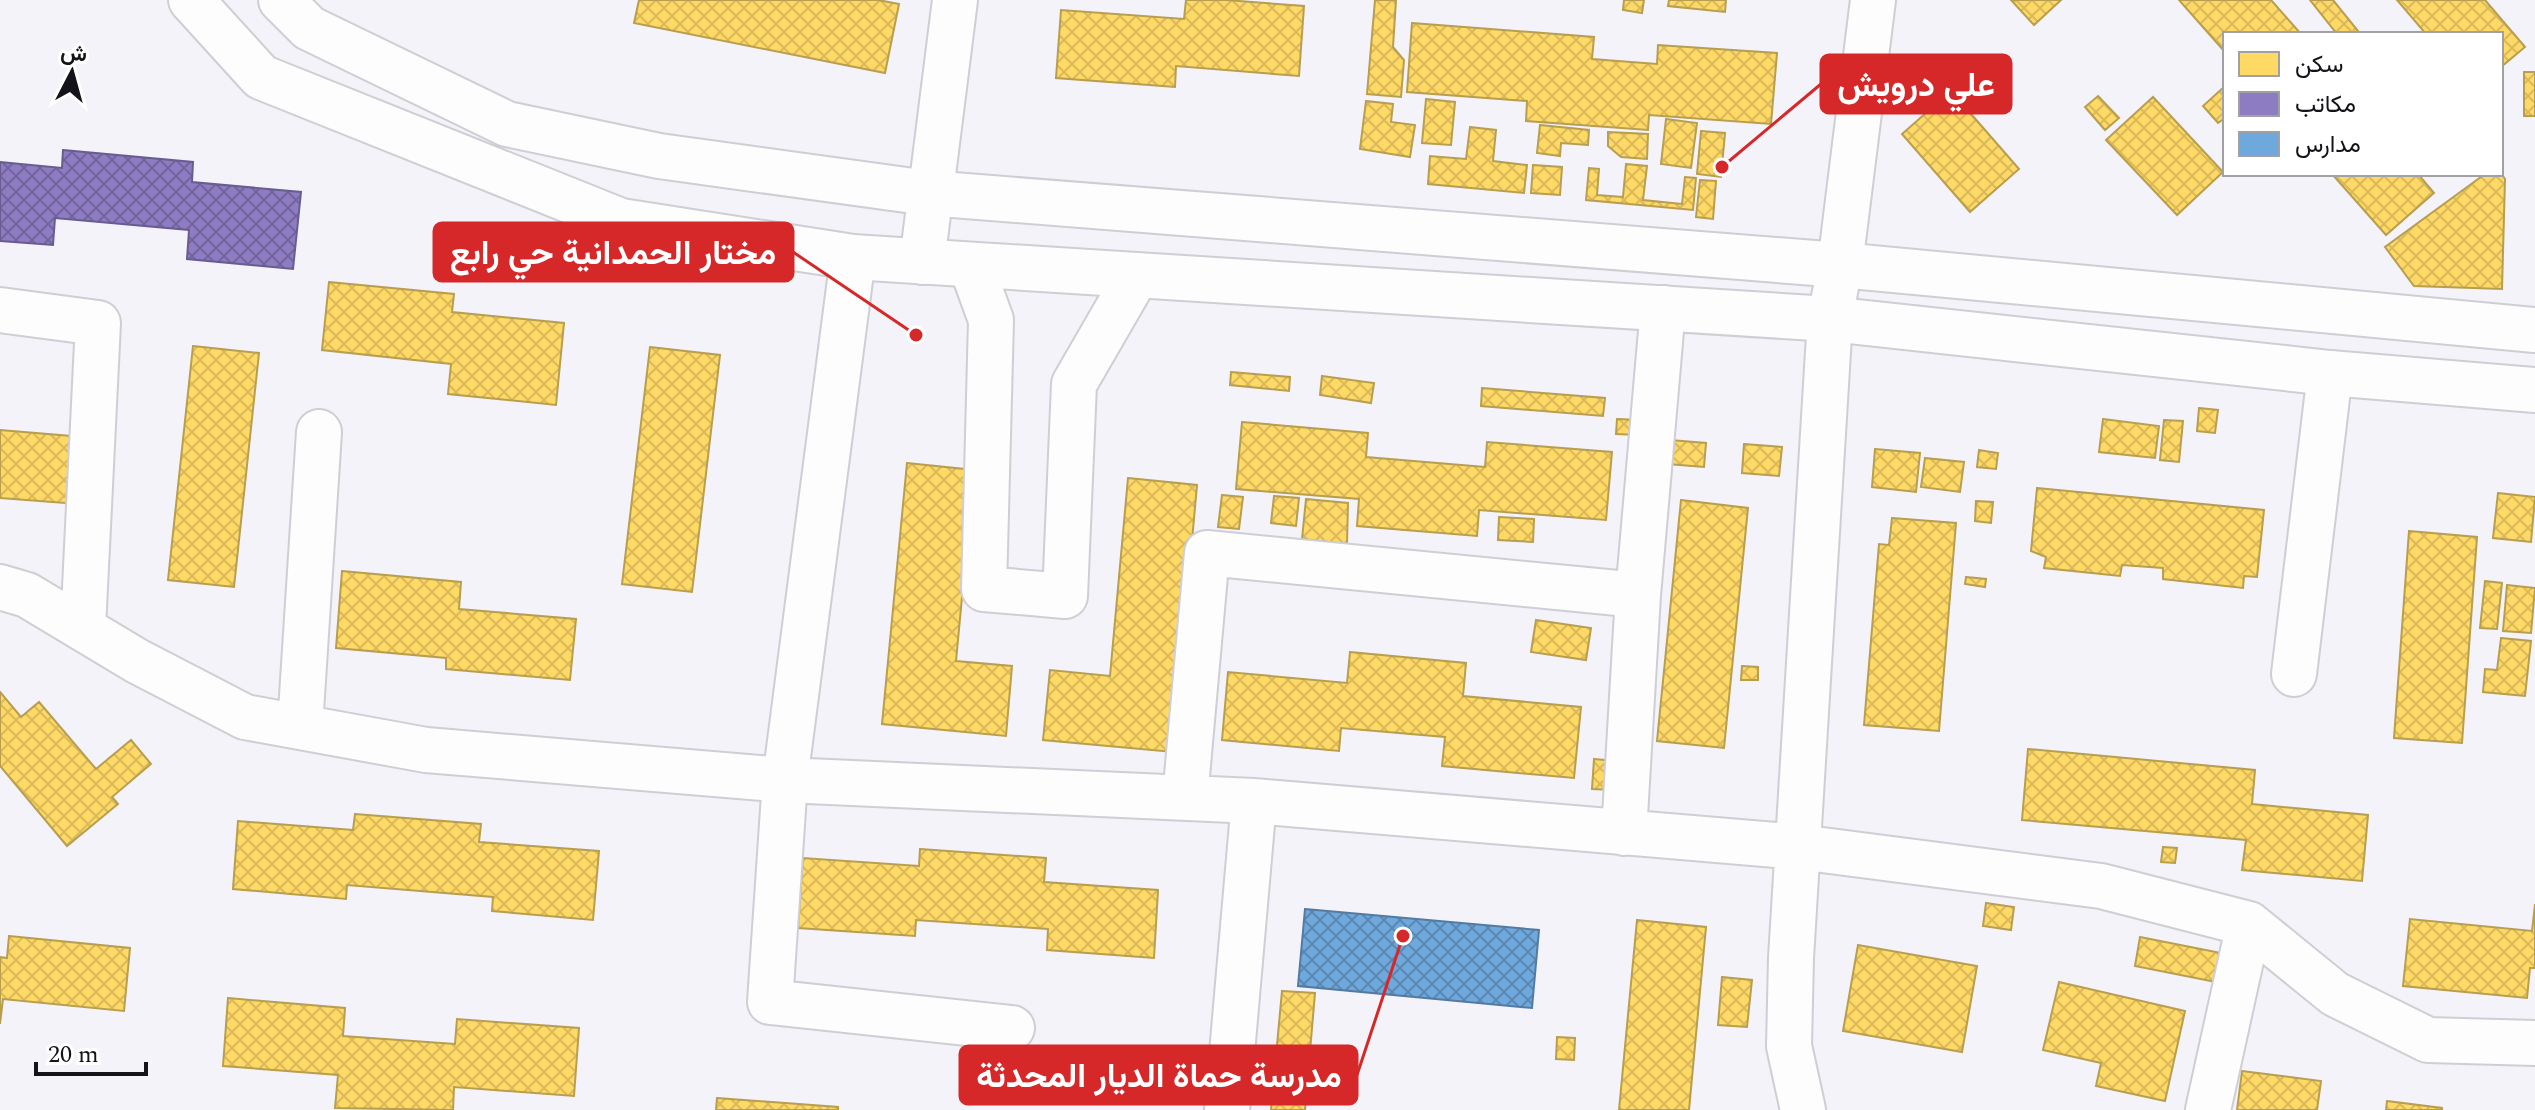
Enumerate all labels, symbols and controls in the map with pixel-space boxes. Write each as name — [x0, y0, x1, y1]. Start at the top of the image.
north arrow — [32, 32, 112, 112]
legend — [2223, 32, 2503, 176]
text: ش — [59, 36, 89, 71]
text: سكن — [2295, 47, 2344, 83]
callout: علي درويش — [1821, 55, 2011, 113]
text: علي درويش — [1837, 60, 1995, 112]
text: مكاتب — [2295, 87, 2356, 123]
text: مدارس — [2295, 127, 2361, 163]
callout: مختار الحمدانية حي رابع — [434, 223, 793, 281]
text: مختار الحمدانية حي رابع — [450, 228, 776, 280]
scale bar — [36, 1026, 146, 1076]
text: 20 m — [48, 1037, 99, 1073]
callout: مدرسة حماة الديار المحدثة — [960, 1046, 1357, 1104]
text: مدرسة حماة الديار المحدثة — [976, 1051, 1342, 1103]

